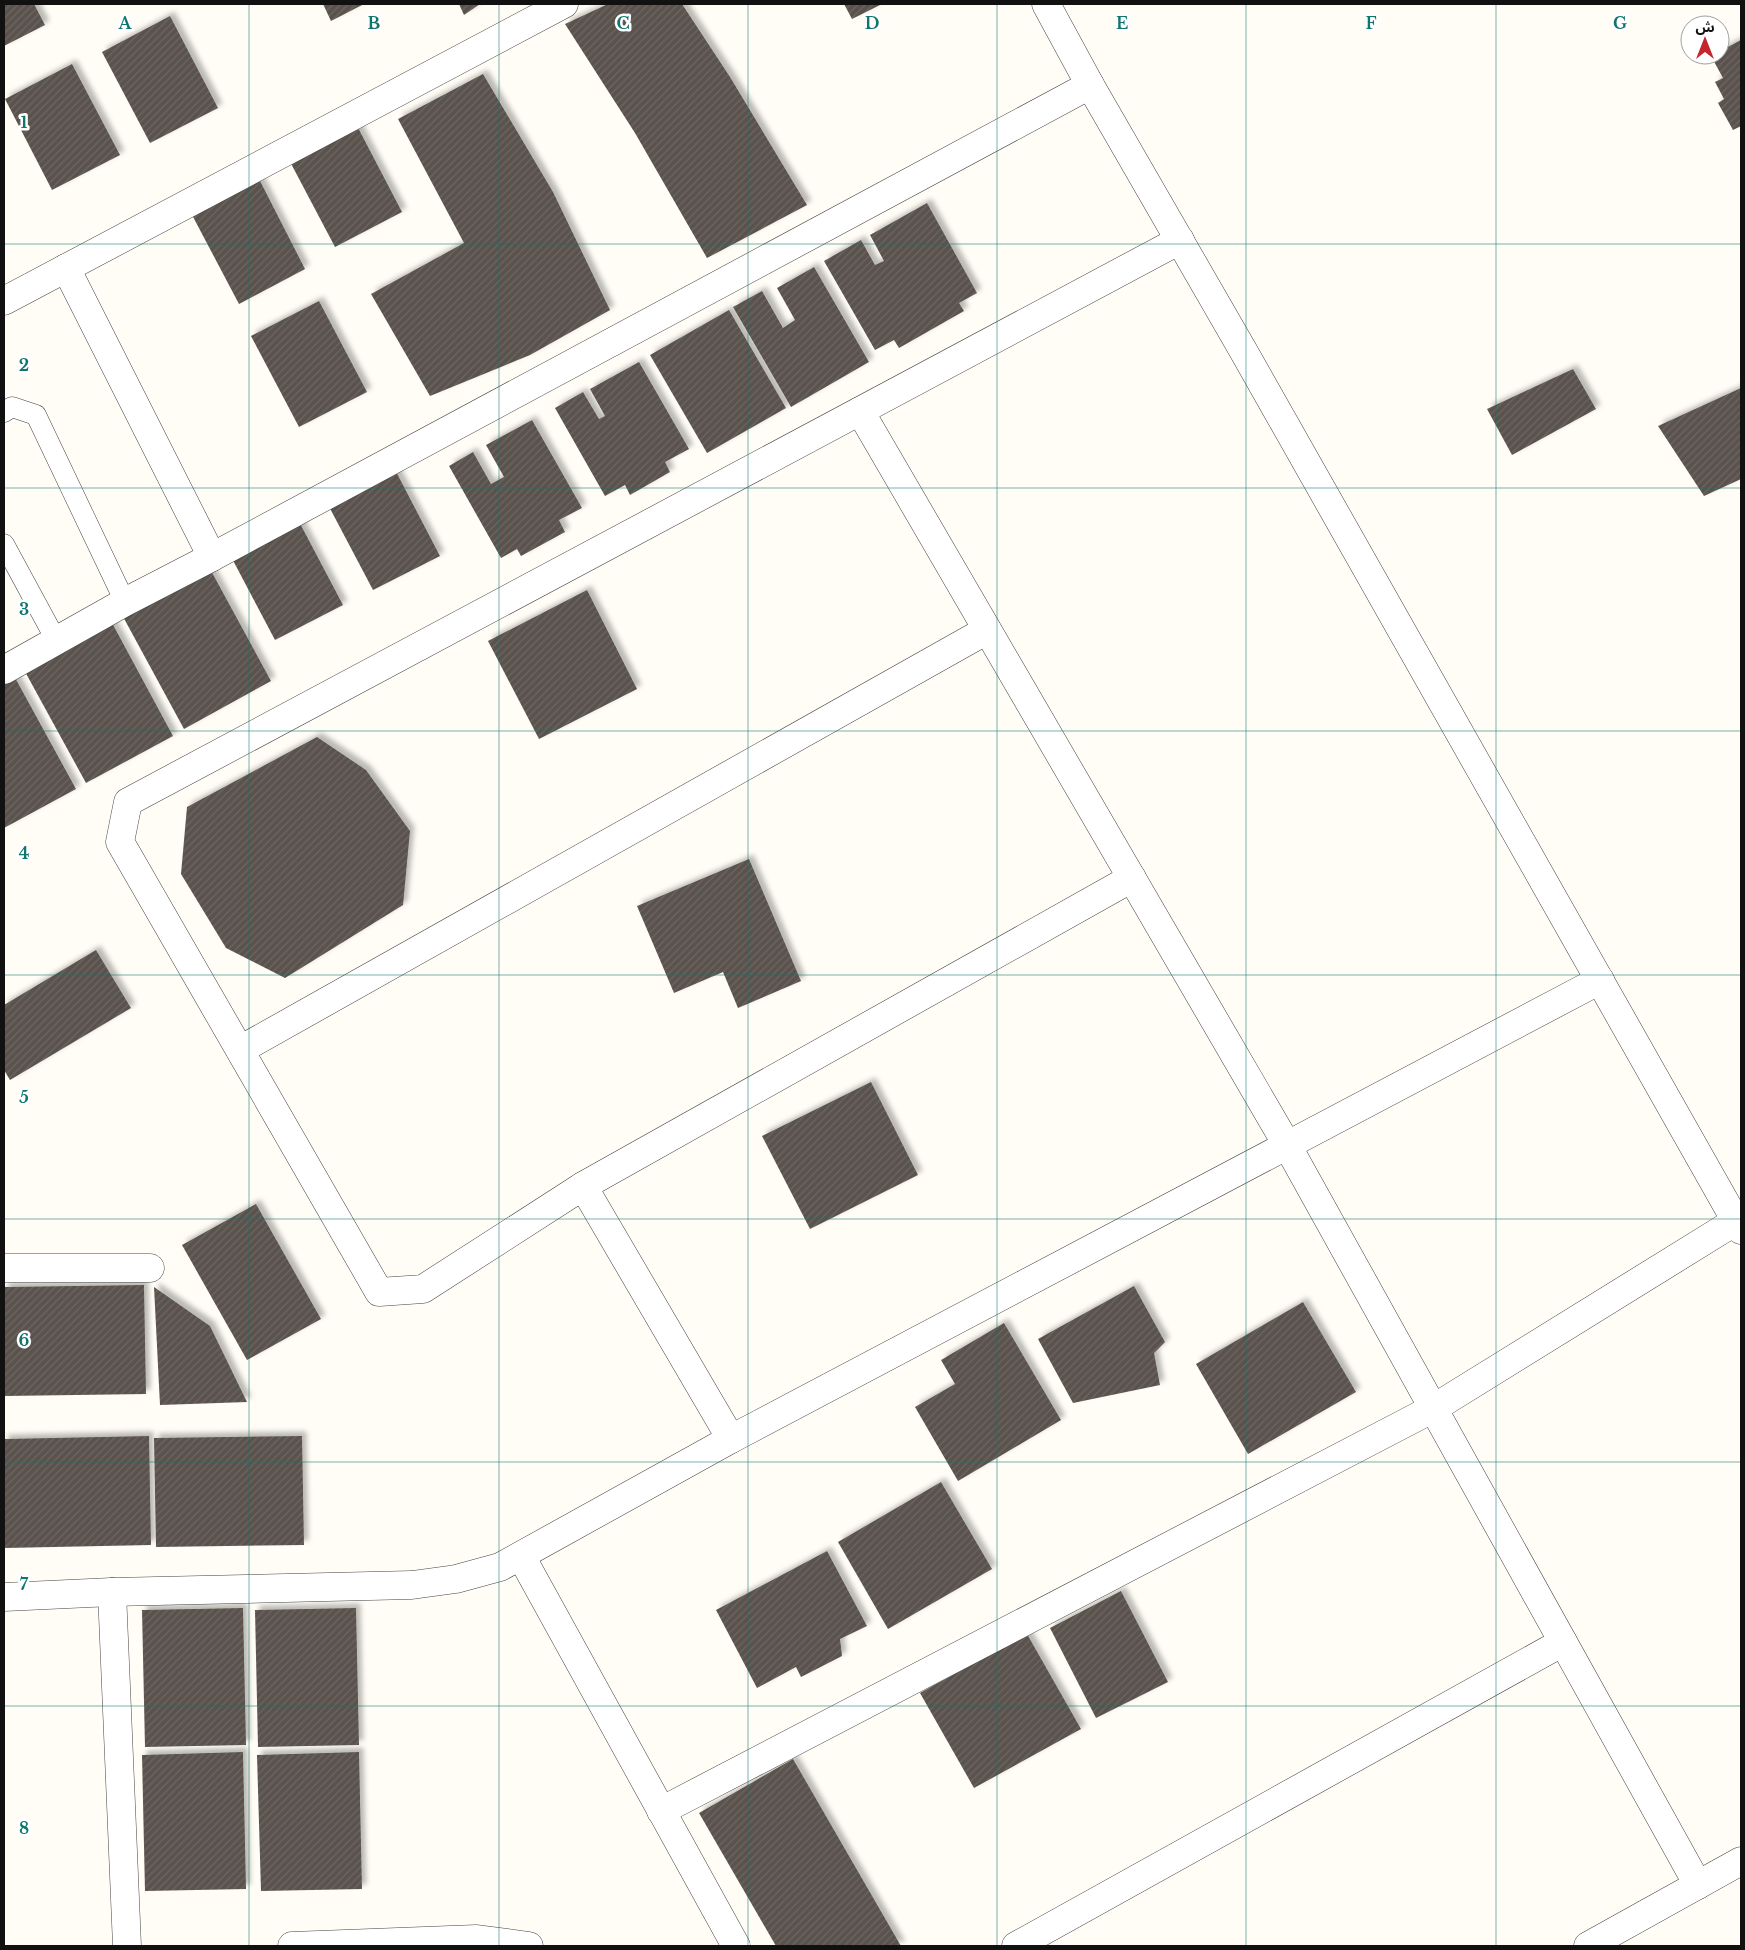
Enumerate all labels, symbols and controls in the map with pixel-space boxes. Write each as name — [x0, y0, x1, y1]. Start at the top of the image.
text: A — [118, 13, 133, 33]
text: B — [368, 13, 381, 33]
text: C — [616, 13, 630, 33]
text: D — [865, 13, 879, 33]
text: E — [1116, 13, 1128, 33]
text: F — [1365, 13, 1377, 33]
text: G — [1613, 13, 1627, 33]
north arrow — [1680, 15, 1730, 65]
text: ش — [1695, 18, 1715, 36]
text: 1 — [21, 112, 28, 132]
text: 2 — [19, 355, 29, 375]
text: 3 — [19, 599, 29, 619]
text: 4 — [19, 843, 29, 863]
text: 5 — [19, 1087, 29, 1107]
text: 6 — [19, 1330, 30, 1350]
text: 7 — [20, 1574, 29, 1594]
text: 8 — [19, 1818, 29, 1838]

